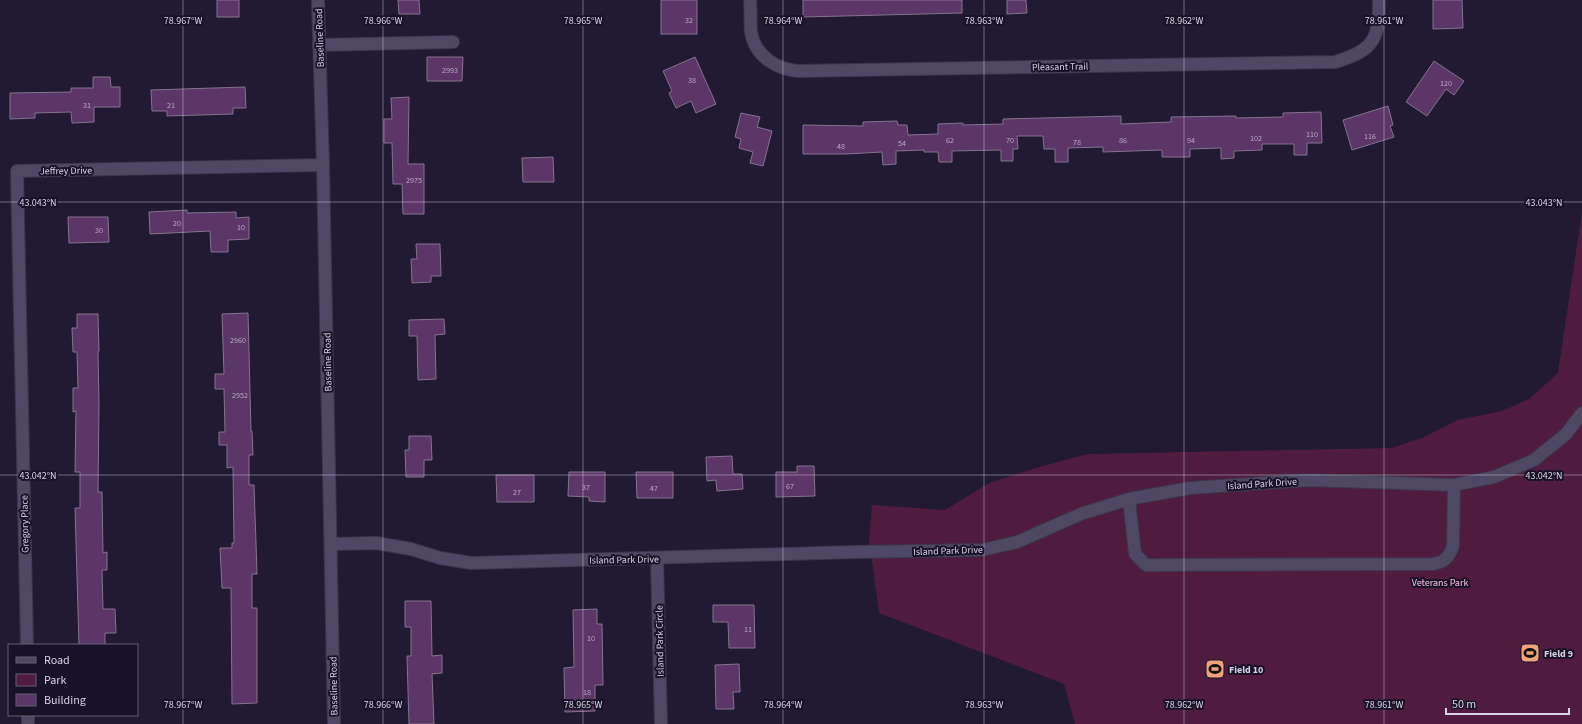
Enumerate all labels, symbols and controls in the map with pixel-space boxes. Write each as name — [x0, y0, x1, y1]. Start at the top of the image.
street label: Baseline Road — [312, 8, 328, 68]
text: 78.967°W — [164, 14, 202, 28]
text: 78.966°W — [364, 14, 402, 28]
text: 78.965°W — [564, 14, 602, 28]
text: 78.964°W — [764, 14, 802, 28]
text: 78.963°W — [965, 14, 1003, 28]
text: 78.962°W — [1165, 14, 1203, 28]
text: 78.961°W — [1365, 14, 1403, 28]
house number: 32 — [685, 15, 693, 26]
street label: Pleasant Trail — [1032, 60, 1089, 74]
house number: 2993 — [442, 65, 458, 76]
house number: 38 — [688, 75, 696, 86]
house number: 120 — [1440, 78, 1452, 89]
house number: 31 — [83, 100, 91, 111]
house number: 21 — [167, 100, 175, 111]
house number: 110 — [1306, 129, 1318, 140]
house number: 116 — [1364, 131, 1376, 142]
house number: 102 — [1250, 133, 1262, 144]
house number: 62 — [946, 135, 954, 146]
house number: 70 — [1006, 135, 1014, 146]
house number: 86 — [1119, 135, 1127, 146]
house number: 94 — [1187, 135, 1195, 146]
house number: 78 — [1073, 137, 1081, 148]
house number: 54 — [898, 138, 906, 149]
house number: 48 — [837, 141, 845, 152]
street label: Jeffrey Drive — [40, 164, 92, 178]
house number: 2975 — [406, 175, 422, 186]
text: 43.043°N — [19, 196, 57, 210]
text: 43.043°N — [1525, 196, 1563, 210]
house number: 20 — [173, 218, 181, 229]
house number: 10 — [237, 222, 245, 233]
house number: 30 — [95, 225, 103, 236]
street label: Baseline Road — [320, 332, 336, 392]
house number: 2960 — [230, 335, 246, 346]
house number: 2952 — [232, 390, 248, 401]
text: 43.042°N — [19, 469, 57, 483]
text: 43.042°N — [1525, 469, 1563, 483]
street label: Island Park Drive — [1227, 475, 1297, 493]
house number: 67 — [786, 481, 794, 492]
house number: 37 — [582, 482, 590, 493]
house number: 47 — [650, 483, 658, 494]
house number: 27 — [513, 487, 521, 498]
street label: Gregory Place — [17, 495, 33, 553]
street label: Island Park Drive — [913, 543, 983, 559]
street label: Island Park Drive — [589, 552, 659, 568]
park label: Veterans Park — [1412, 576, 1468, 590]
street label: Island Park Circle — [652, 605, 668, 677]
house number: 11 — [744, 624, 752, 635]
house number: 10 — [587, 633, 595, 644]
sports icon: Field 9 — [1519, 642, 1541, 664]
legend — [8, 644, 138, 716]
place label: Field 9 — [1544, 647, 1573, 661]
text: Road — [44, 652, 70, 669]
street label: Baseline Road — [326, 656, 342, 716]
sports icon: Field 10 — [1204, 658, 1226, 680]
place label: Field 10 — [1229, 663, 1263, 677]
text: Park — [44, 672, 66, 689]
house number: 18 — [583, 687, 591, 698]
scale bar — [1446, 690, 1569, 716]
text: Building — [44, 692, 86, 709]
text: 50 m — [1452, 696, 1476, 713]
text: 78.967°W — [164, 698, 202, 712]
text: 78.966°W — [364, 698, 402, 712]
text: 78.965°W — [564, 698, 602, 712]
text: 78.964°W — [764, 698, 802, 712]
text: 78.963°W — [965, 698, 1003, 712]
text: 78.962°W — [1165, 698, 1203, 712]
text: 78.961°W — [1365, 698, 1403, 712]

